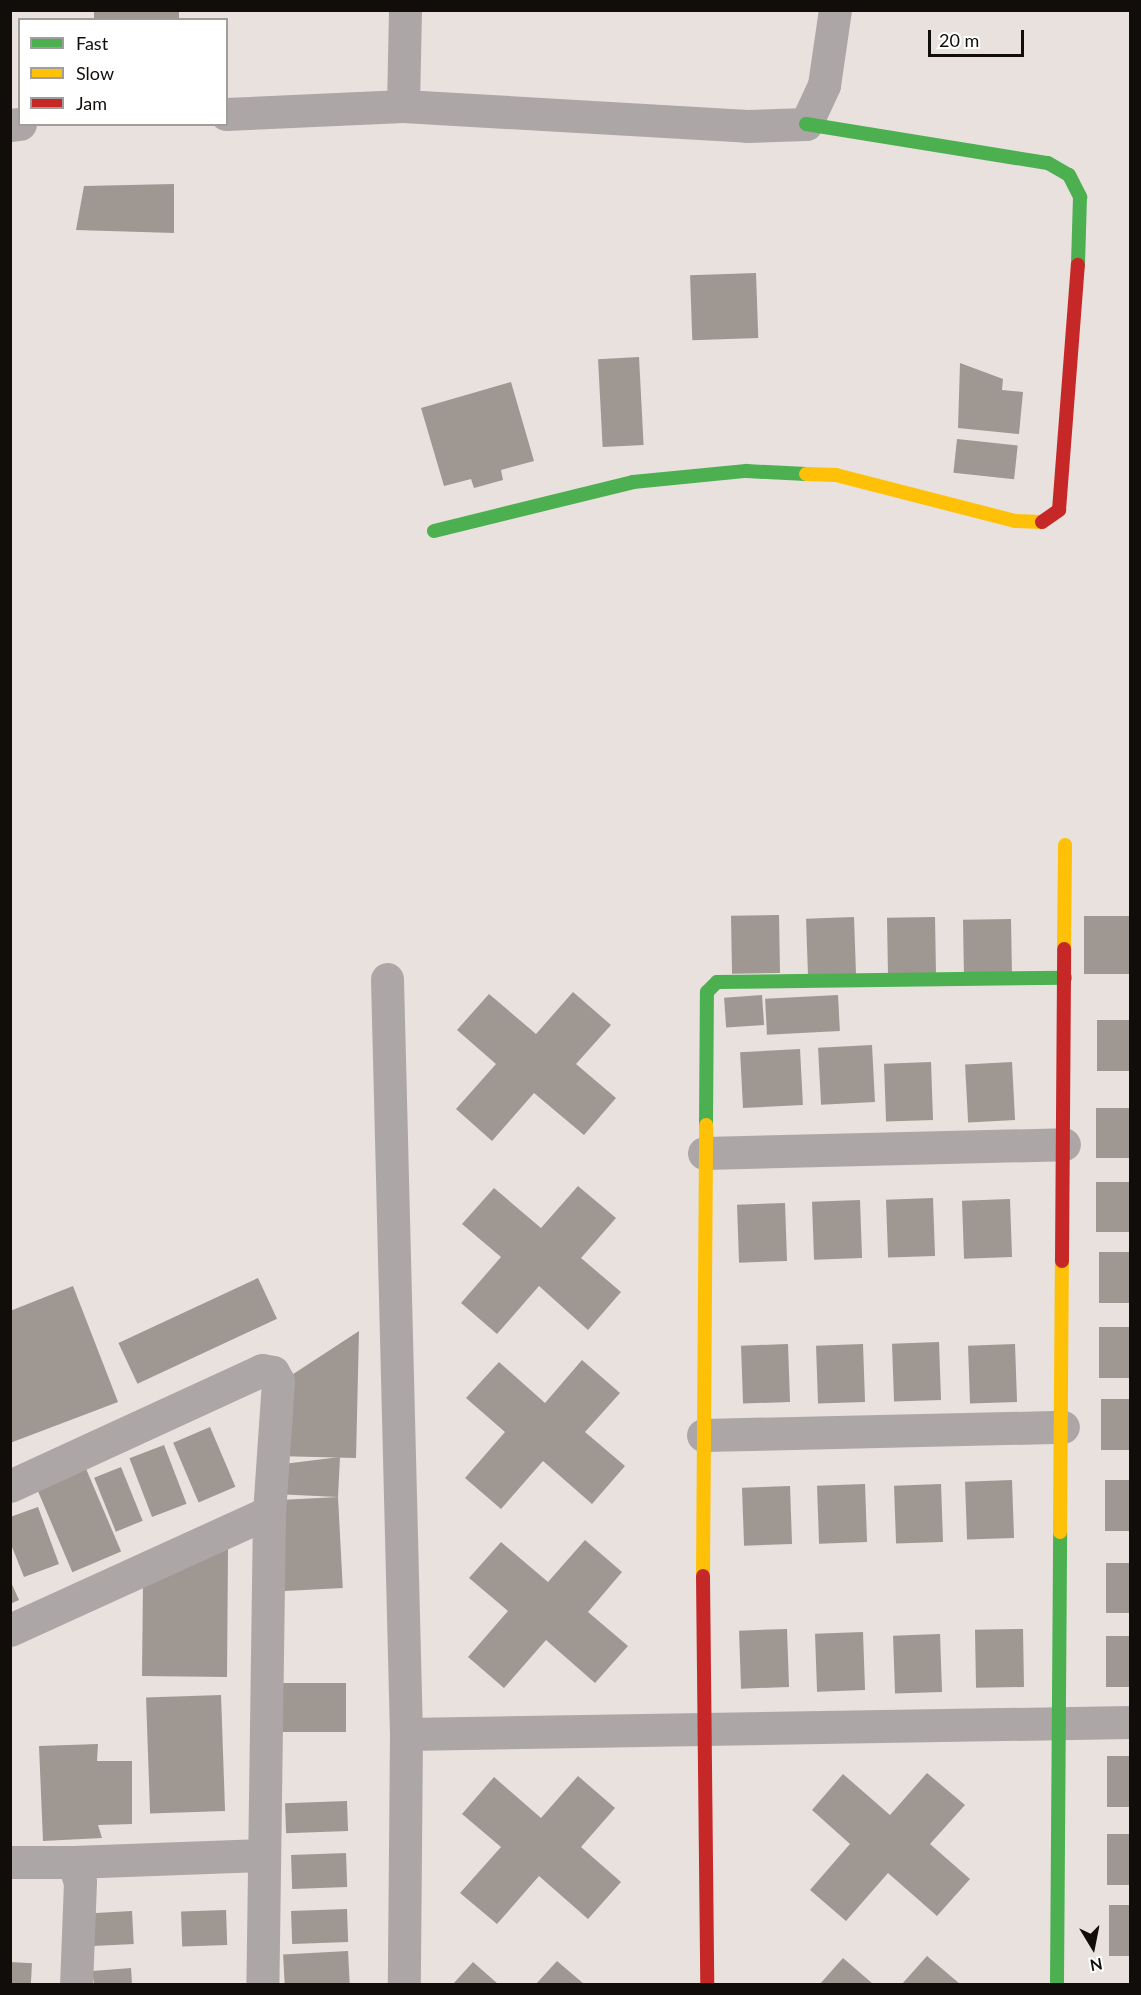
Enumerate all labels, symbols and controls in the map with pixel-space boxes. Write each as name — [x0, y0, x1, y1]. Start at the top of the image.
legend — [18, 18, 228, 126]
scale bar — [931, 18, 1027, 56]
text: 20 m — [939, 29, 979, 51]
text: Fast — [76, 32, 108, 54]
text: Slow — [76, 62, 114, 84]
text: Jam — [76, 92, 107, 114]
north arrow — [1063, 1917, 1123, 1977]
text: N — [1089, 1955, 1104, 1976]

